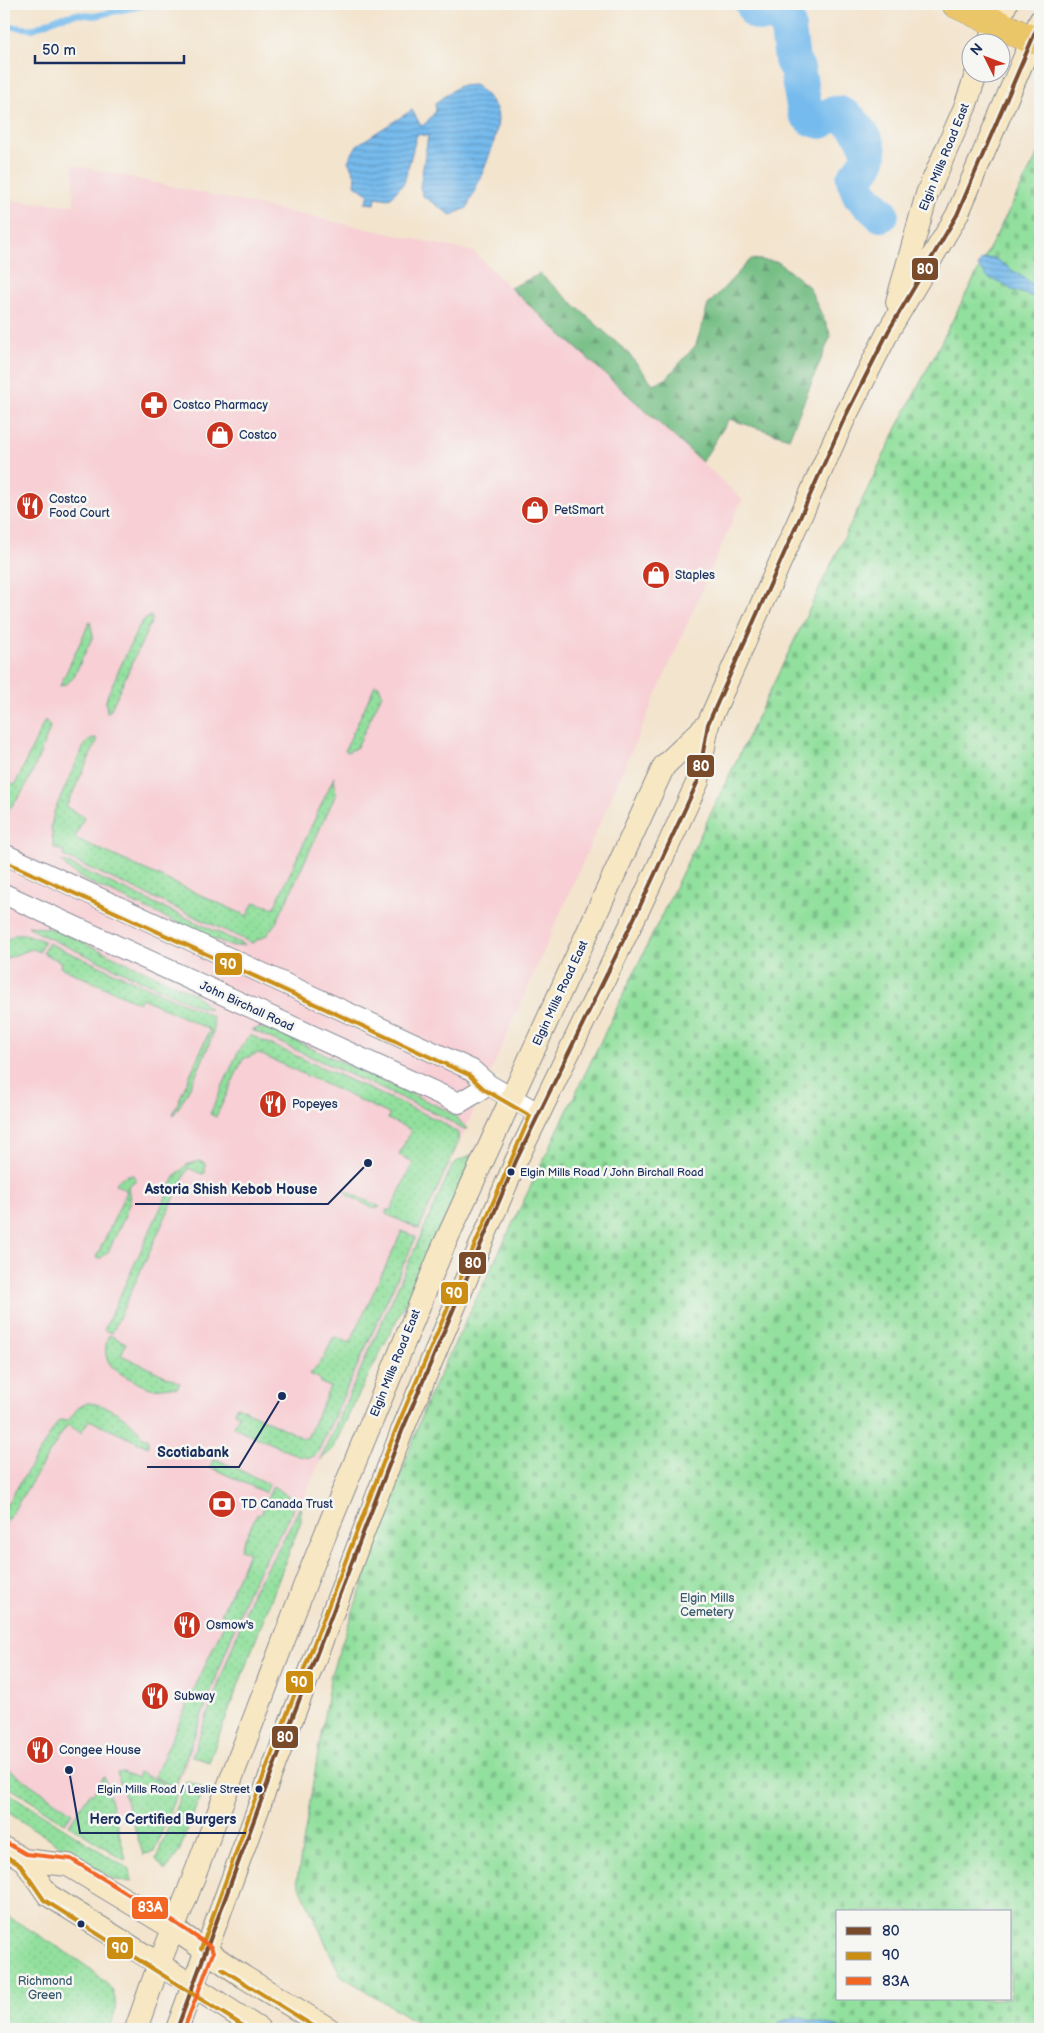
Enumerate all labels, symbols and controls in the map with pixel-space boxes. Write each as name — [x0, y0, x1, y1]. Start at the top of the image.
scale bar — [35, 32, 184, 64]
north arrow — [962, 32, 1012, 82]
text: N — [967, 40, 987, 59]
text: 50 m — [42, 41, 76, 60]
street label: Elgin Mills Road East — [916, 101, 973, 213]
line badge: 80 — [911, 257, 939, 281]
text: 80 — [916, 261, 934, 278]
pharmacy icon: Costco Pharmacy — [139, 390, 169, 420]
place label: Costco Pharmacy — [173, 398, 268, 413]
shop icon: Costco — [205, 420, 235, 450]
place label: Costco — [239, 428, 277, 443]
restaurant icon: Costco Food Court — [15, 491, 45, 521]
place label: Costco Food Court — [49, 492, 110, 521]
shop icon: PetSmart — [520, 495, 550, 525]
place label: PetSmart — [554, 503, 604, 518]
shop icon: Staples — [641, 560, 671, 590]
place label: Staples — [675, 568, 715, 583]
line badge: 80 — [686, 754, 715, 778]
text: 80 — [692, 758, 710, 775]
street label: Elgin Mills Road East — [529, 938, 592, 1048]
line badge: 90 — [214, 952, 243, 976]
text: 90 — [220, 956, 237, 973]
street label: John Birchall Road — [197, 978, 296, 1035]
restaurant icon: Popeyes — [258, 1089, 288, 1119]
place label: Popeyes — [292, 1097, 338, 1112]
place label: Elgin Mills Road / John Birchall Road — [520, 1166, 704, 1179]
marker: Elgin Mills Road / John Birchall Road — [506, 1167, 516, 1177]
callout: Astoria Shish Kebob House — [135, 1175, 328, 1204]
text: Astoria Shish Kebob House — [144, 1181, 317, 1198]
line badge: 80 — [458, 1251, 487, 1275]
text: 80 — [464, 1255, 482, 1272]
line badge: 90 — [440, 1281, 469, 1305]
text: 90 — [446, 1285, 463, 1302]
street label: Elgin Mills Road East — [367, 1307, 424, 1419]
callout: Scotiabank — [147, 1438, 239, 1467]
text: Scotiabank — [157, 1444, 230, 1461]
bank icon: TD Canada Trust — [207, 1489, 237, 1519]
place label: TD Canada Trust — [241, 1497, 333, 1512]
park label: Elgin Mills Cemetery — [680, 1591, 734, 1620]
restaurant icon: Osmow's — [172, 1610, 202, 1640]
place label: Osmow's — [206, 1618, 254, 1633]
line badge: 90 — [285, 1670, 314, 1694]
text: 90 — [291, 1674, 308, 1691]
restaurant icon: Subway — [140, 1681, 170, 1711]
place label: Subway — [174, 1689, 215, 1704]
line badge: 80 — [271, 1725, 299, 1749]
text: 80 — [276, 1729, 294, 1746]
restaurant icon: Congee House — [25, 1735, 55, 1765]
place label: Congee House — [59, 1743, 141, 1758]
place label: Elgin Mills Road / Leslie Street — [97, 1783, 251, 1796]
marker: Elgin Mills Road / Leslie Street — [254, 1784, 264, 1794]
callout: Hero Certified Burgers — [80, 1804, 246, 1833]
text: Hero Certified Burgers — [90, 1811, 237, 1828]
line badge: 83A — [131, 1896, 169, 1920]
text: 83A — [137, 1899, 163, 1916]
legend — [836, 1910, 1012, 2000]
unlabelled marker — [76, 1919, 86, 1929]
text: 80 — [882, 1922, 900, 1941]
line badge: 90 — [106, 1936, 134, 1960]
text: 90 — [112, 1940, 129, 1957]
text: 90 — [882, 1946, 900, 1965]
text: 83A — [882, 1972, 910, 1991]
park label: Richmond Green — [18, 1974, 72, 2003]

